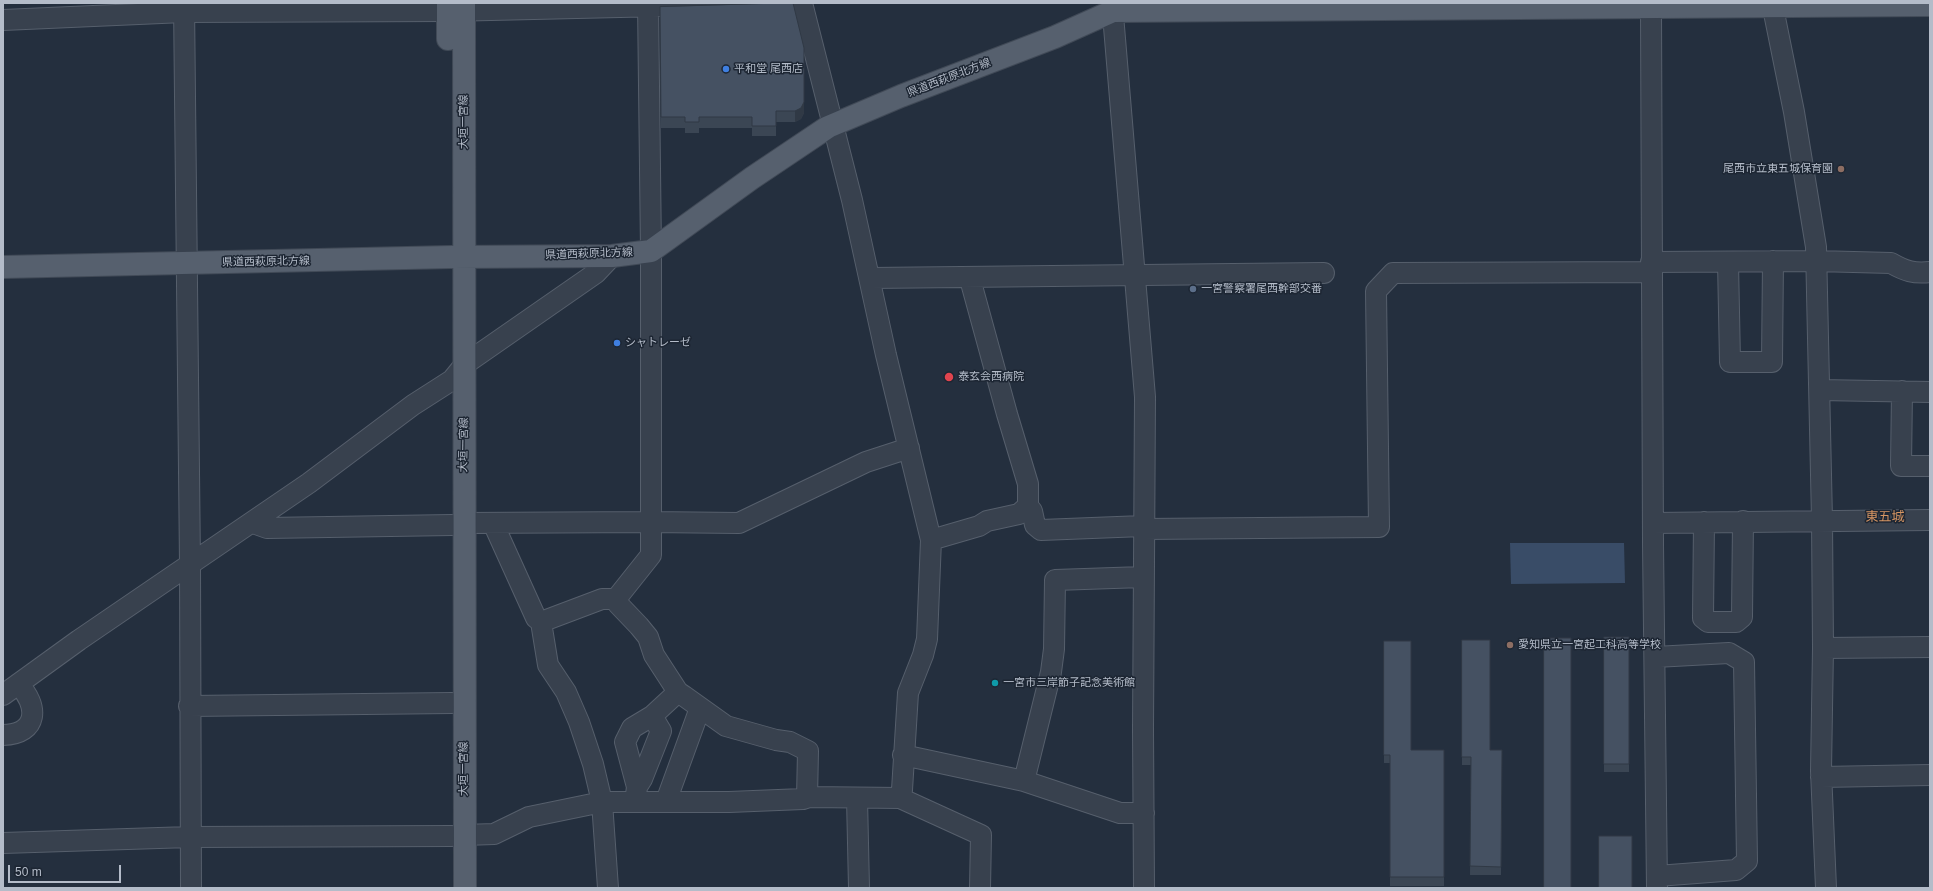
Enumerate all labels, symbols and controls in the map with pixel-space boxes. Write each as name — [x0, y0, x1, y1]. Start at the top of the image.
street label: 県道西萩原北方線 — [906, 56, 992, 100]
place label: 平和堂 尾西店 — [734, 62, 803, 76]
marker: 平和堂 尾西店 — [721, 64, 731, 74]
street label: 大垣一宮線 — [457, 95, 471, 149]
place label: 尾西市立東五城保育園 — [1723, 162, 1833, 176]
marker: 尾西市立東五城保育園 — [1836, 164, 1846, 174]
street label: 県道西萩原北方線 — [545, 246, 633, 262]
street label: 県道西萩原北方線 — [222, 255, 310, 269]
place label: 一宮警察署尾西幹部交番 — [1201, 282, 1322, 296]
marker: 一宮警察署尾西幹部交番 — [1188, 284, 1198, 294]
place label: シャトレーゼ — [625, 336, 691, 350]
marker: シャトレーゼ — [612, 338, 622, 348]
place label: 泰玄会西病院 — [958, 370, 1024, 384]
marker: 泰玄会西病院 — [943, 371, 955, 383]
street label: 大垣一宮線 — [457, 417, 471, 473]
district label: 東五城 — [1866, 509, 1904, 525]
place label: 愛知県立一宮起工科高等学校 — [1518, 638, 1661, 652]
marker: 愛知県立一宮起工科高等学校 — [1505, 640, 1515, 650]
place label: 一宮市三岸節子記念美術館 — [1003, 676, 1135, 690]
marker: 一宮市三岸節子記念美術館 — [990, 678, 1000, 688]
street label: 大垣一宮線 — [457, 742, 471, 796]
scale bar — [10, 857, 123, 883]
text: 50 m — [15, 865, 42, 879]

